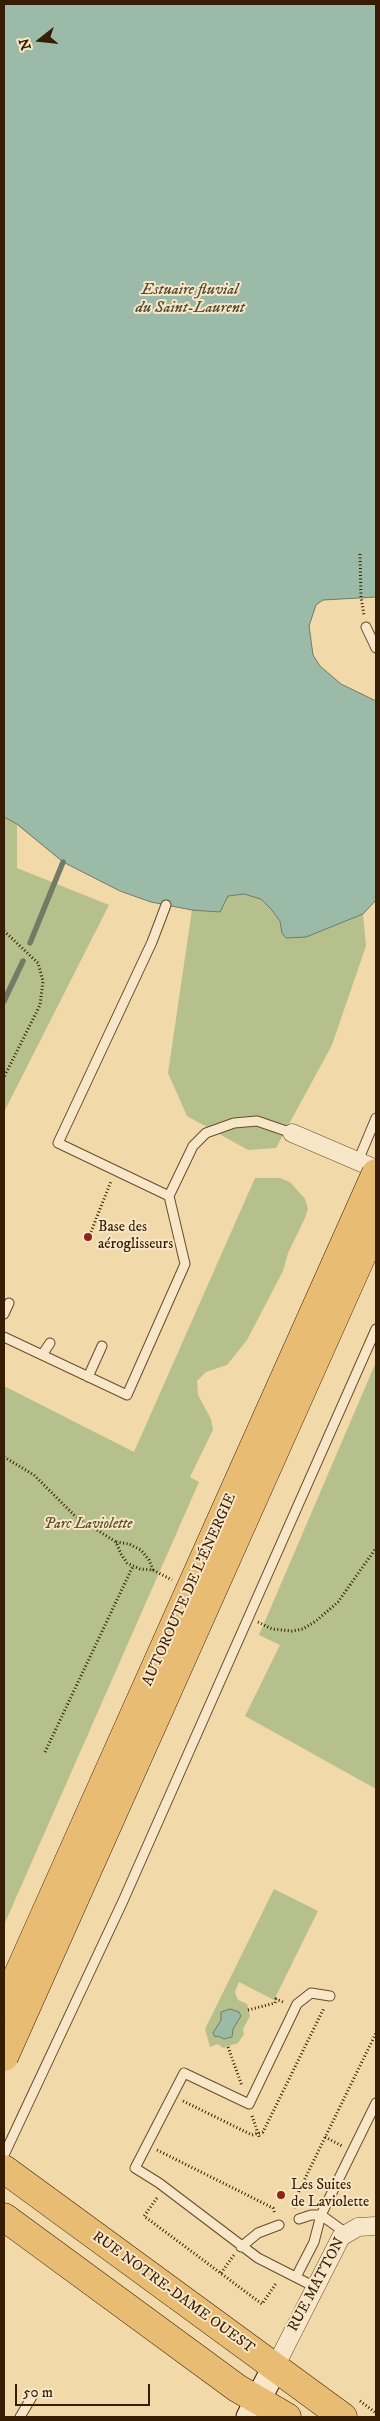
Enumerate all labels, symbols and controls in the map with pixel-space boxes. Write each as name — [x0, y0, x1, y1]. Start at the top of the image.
north arrow — [15, 15, 65, 65]
text: N — [15, 36, 36, 52]
water label: Estuaire fluvial du Saint-Laurent — [135, 281, 245, 319]
place label: Base des aéroglisseurs — [98, 1219, 173, 1254]
marker: Base des aéroglisseurs — [82, 1231, 94, 1243]
street label: AUTOROUTE DE L'ÉNERGIE — [139, 1491, 241, 1689]
park label: Parc Laviolette — [44, 1516, 132, 1534]
place label: Les Suites de Laviolette — [291, 2177, 369, 2212]
marker: Les Suites de Laviolette — [275, 2189, 287, 2201]
street label: RUE NOTRE-DAME OUEST — [88, 2228, 258, 2358]
street label: RUE MATTON — [285, 2235, 349, 2335]
scale bar — [18, 2374, 152, 2406]
text: 50 m — [23, 2383, 53, 2402]

